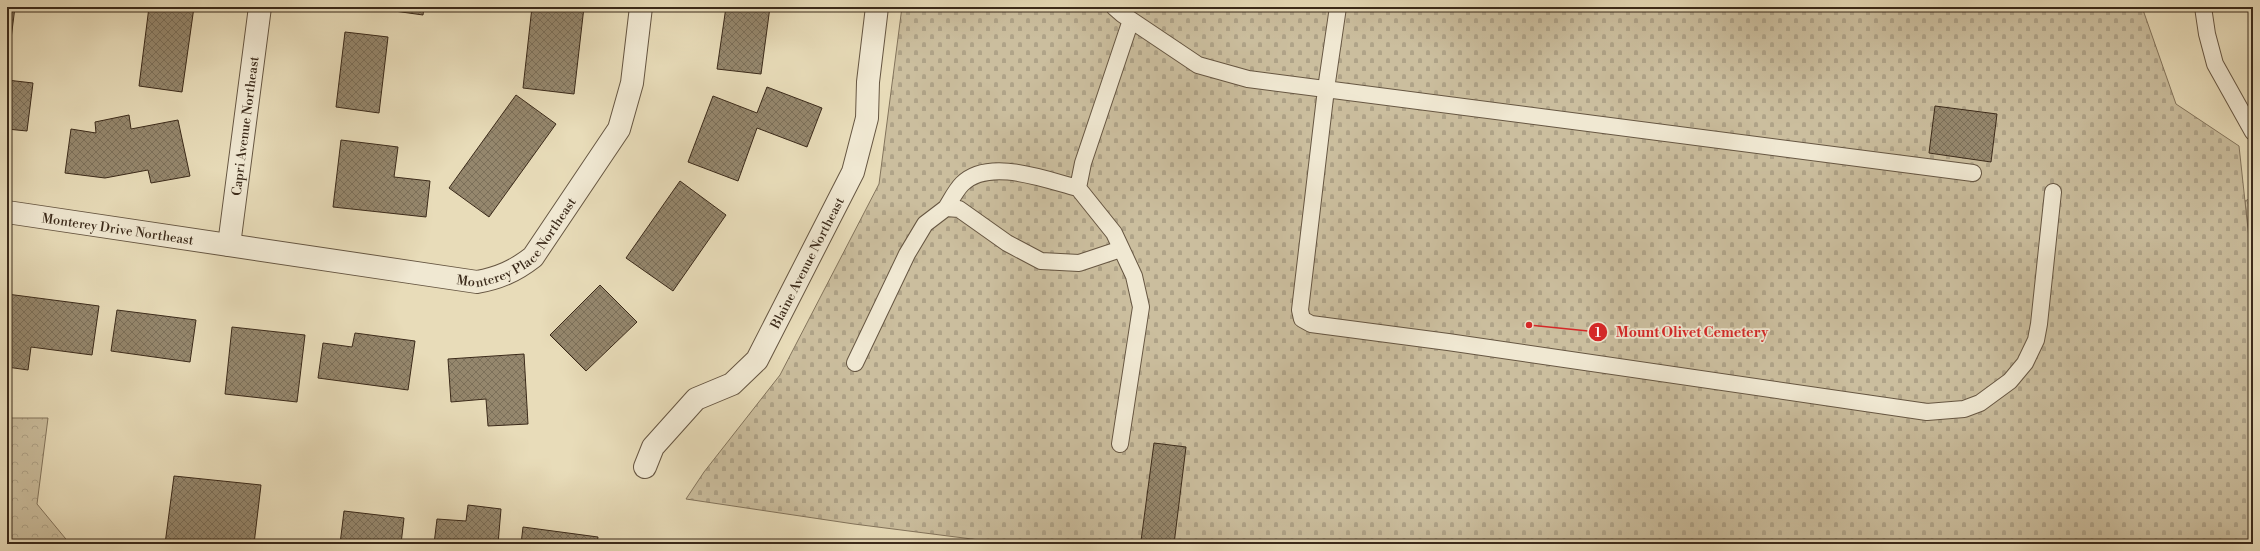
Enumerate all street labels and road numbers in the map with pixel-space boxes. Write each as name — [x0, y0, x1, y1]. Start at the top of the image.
street label: Capri Avenue Northeast — [228, 55, 263, 197]
street label: Monterey Place Northeast — [455, 194, 580, 291]
street label: Blaine Avenue Northeast — [767, 194, 848, 332]
street label: Monterey Drive Northeast — [41, 210, 195, 249]

